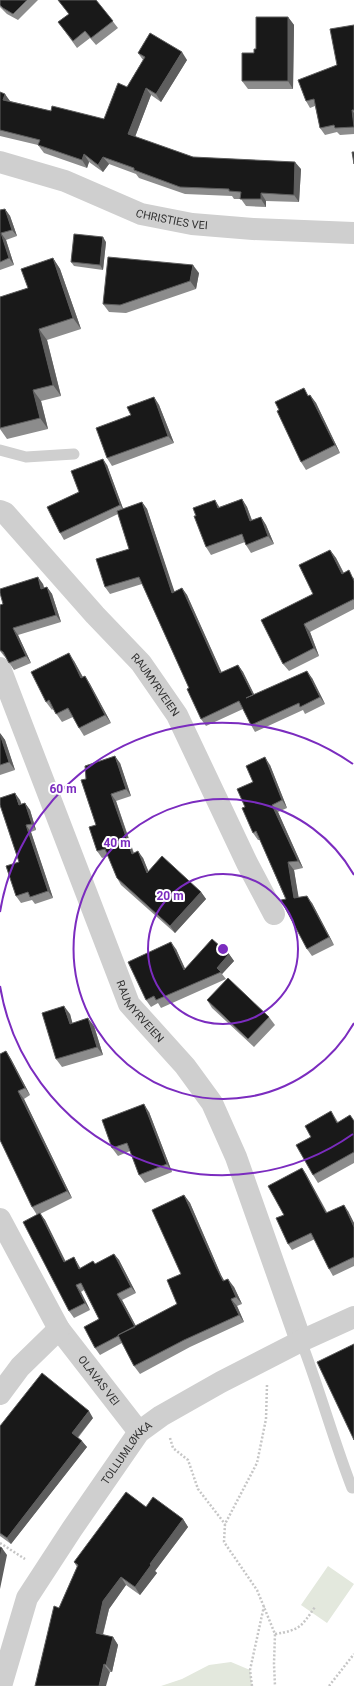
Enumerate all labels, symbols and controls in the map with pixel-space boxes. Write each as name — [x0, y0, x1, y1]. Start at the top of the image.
street label: CHRISTIES VEI — [134, 206, 208, 232]
street label: RAUMYRVEIEN — [129, 651, 182, 719]
text: 60 m — [49, 782, 77, 796]
text: 40 m — [103, 836, 131, 850]
text: 20 m — [156, 889, 184, 903]
centre of rings — [216, 942, 230, 956]
street label: RAUMYRVEIEN — [114, 978, 167, 1045]
street label: OLAVAS VEI — [76, 1353, 122, 1408]
street label: TOLLUMLØKKA — [98, 1418, 155, 1487]

